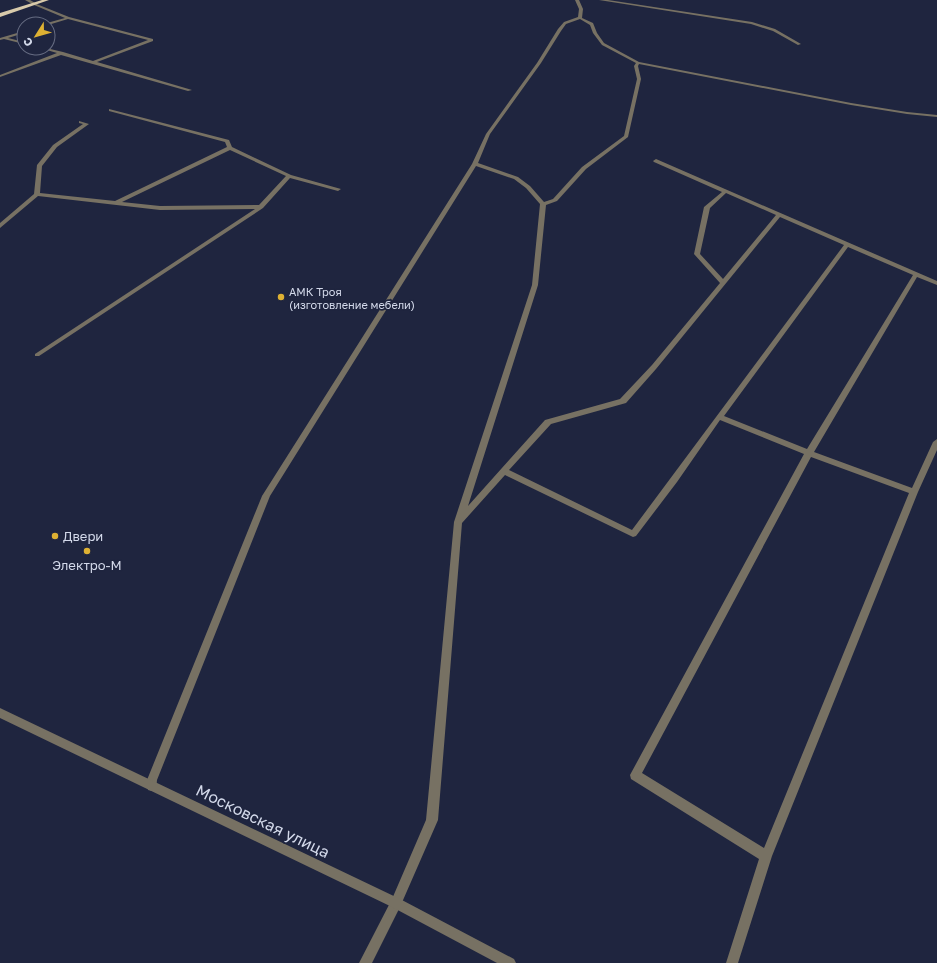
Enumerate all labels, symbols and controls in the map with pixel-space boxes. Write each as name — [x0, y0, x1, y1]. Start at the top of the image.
north arrow — [16, 16, 56, 56]
text: С — [20, 35, 35, 49]
place label: АМК Троя (изготовление мебели) — [289, 285, 415, 311]
marker: АМК Троя (изготовление мебели) — [276, 292, 286, 302]
place label: Двери — [63, 528, 103, 544]
marker: Двери — [50, 531, 60, 541]
marker: Электро-М — [82, 546, 92, 556]
place label: Электро-М — [52, 557, 122, 573]
street label: Московская улица — [193, 780, 333, 862]

